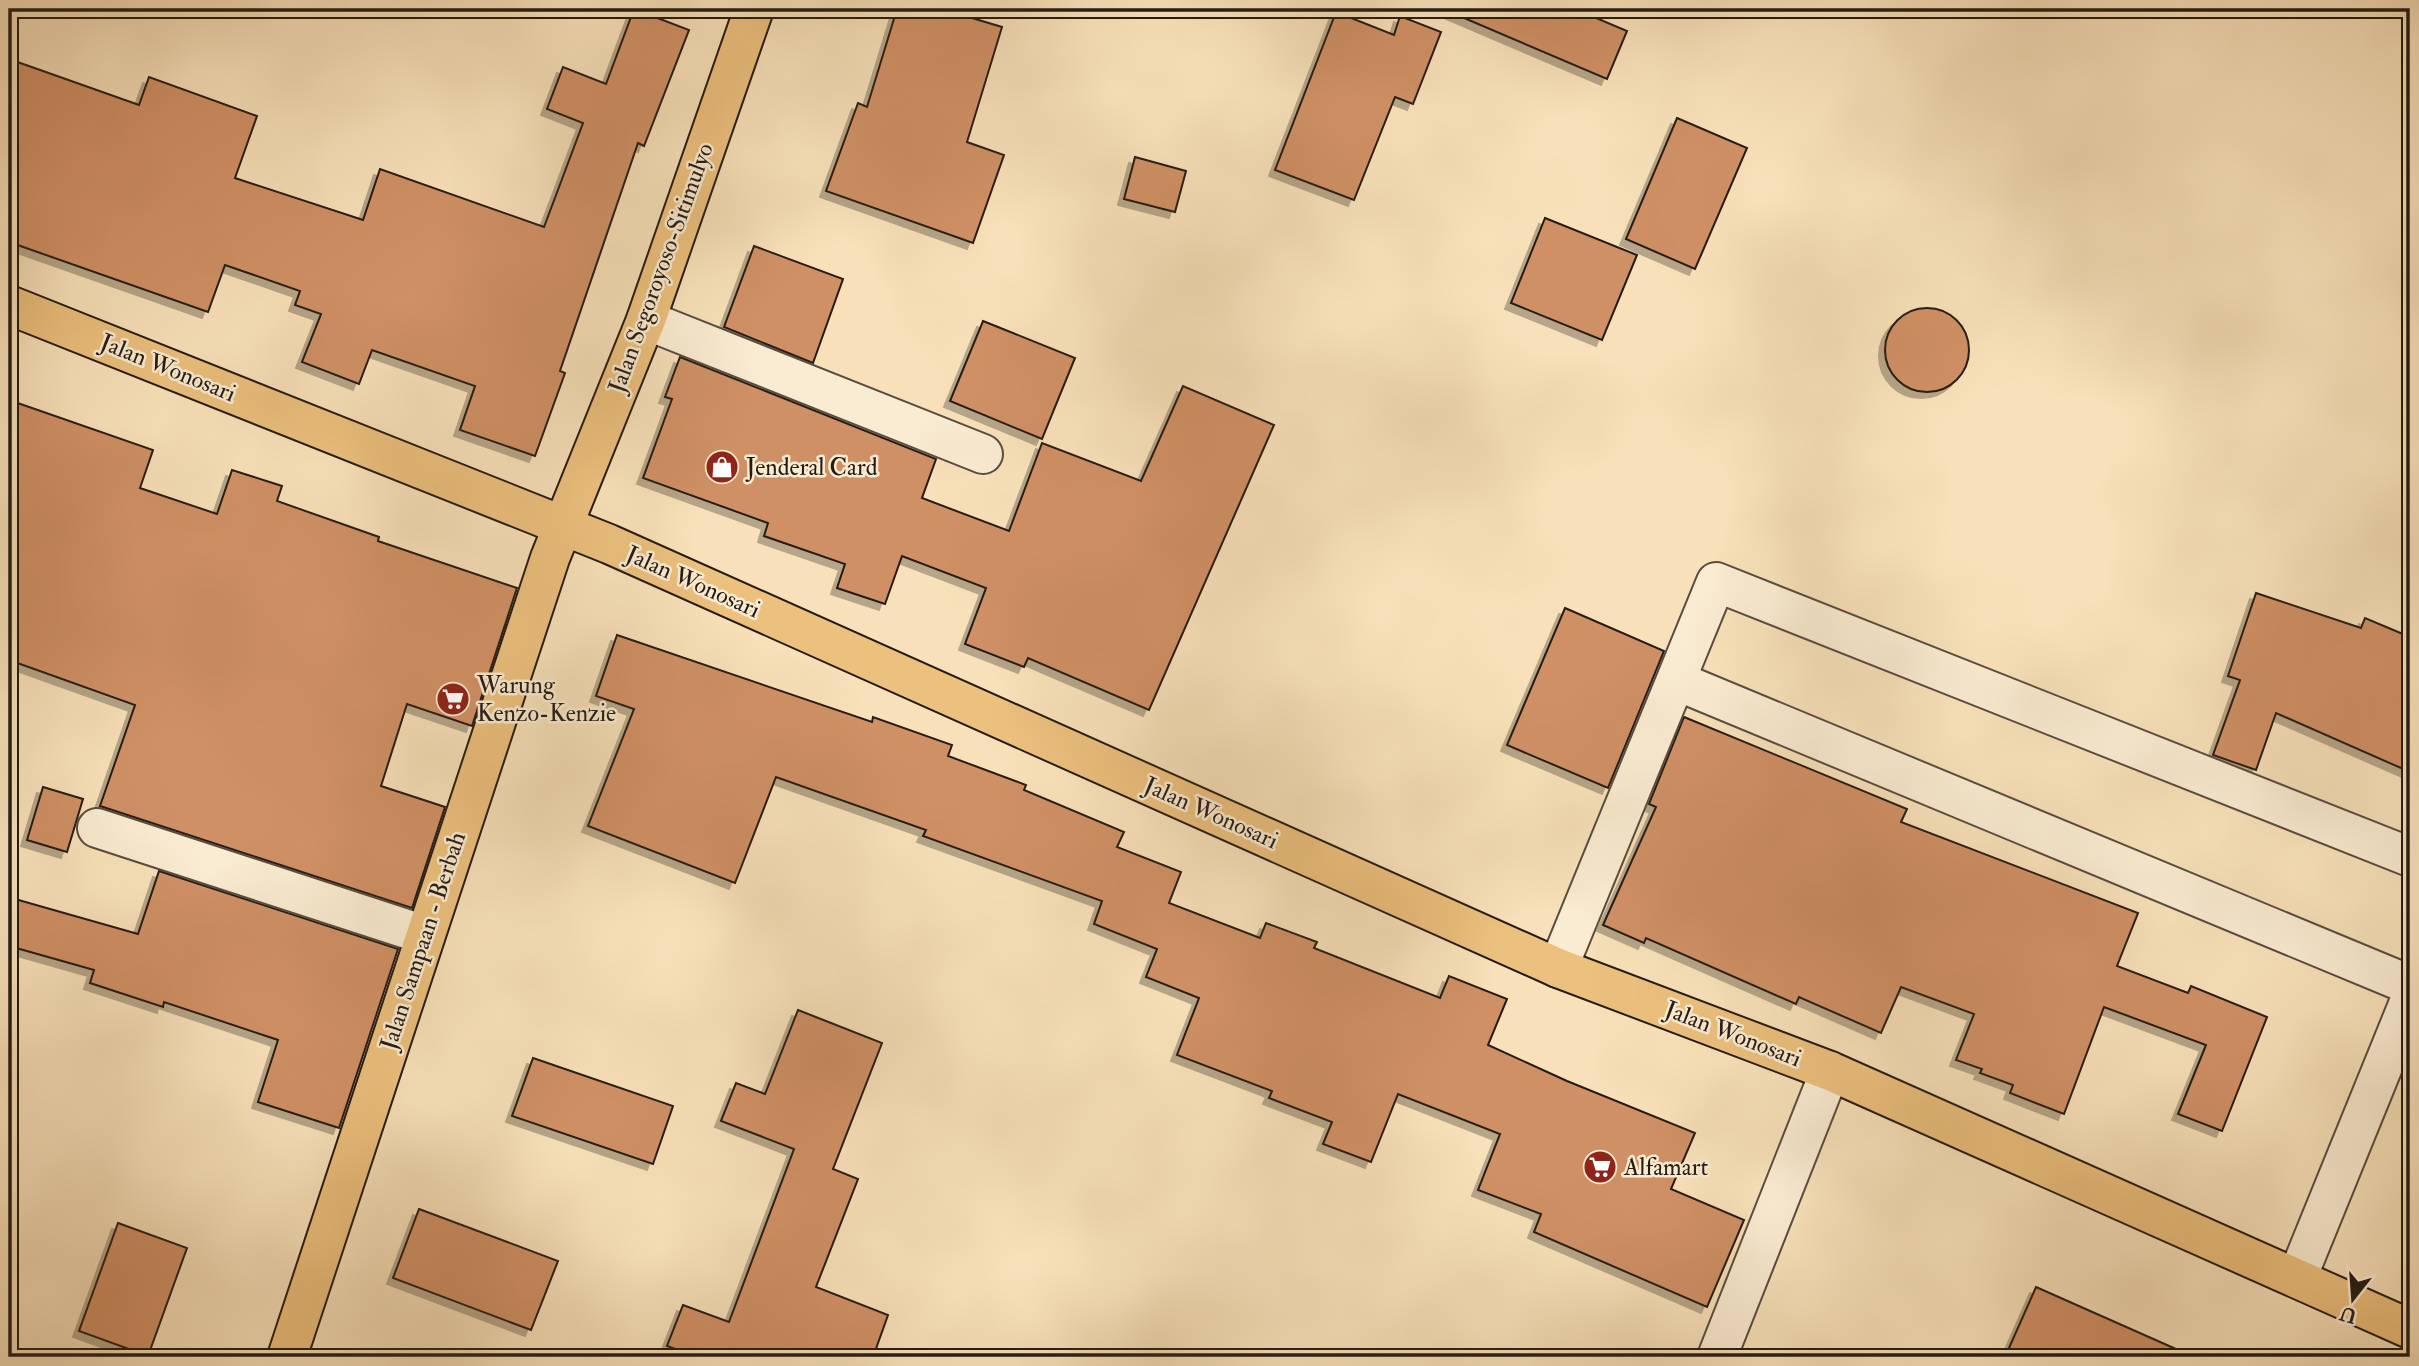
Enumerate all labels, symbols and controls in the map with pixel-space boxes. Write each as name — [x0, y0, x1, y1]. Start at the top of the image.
street label: Jalan Segoroyoso-Sitimulyo — [601, 139, 721, 398]
street label: Jalan Wonosari — [95, 326, 240, 409]
shop icon: Jenderal Card — [703, 448, 741, 486]
place label: Jenderal Card — [745, 452, 878, 483]
street label: Jalan Wonosari — [620, 538, 765, 625]
place label: Warung Kenzo-Kenzie — [476, 670, 616, 729]
supermarket icon: Warung Kenzo-Kenzie — [434, 680, 472, 718]
street label: Jalan Wonosari — [1138, 769, 1283, 856]
street label: Jalan Sampaan - Berbah — [373, 828, 473, 1055]
street label: Jalan Wonosari — [1659, 993, 1806, 1074]
supermarket icon: Alfamart — [1581, 1148, 1619, 1186]
place label: Alfamart — [1623, 1152, 1708, 1183]
north arrow — [2318, 1264, 2388, 1334]
text: U — [2337, 1300, 2359, 1328]

